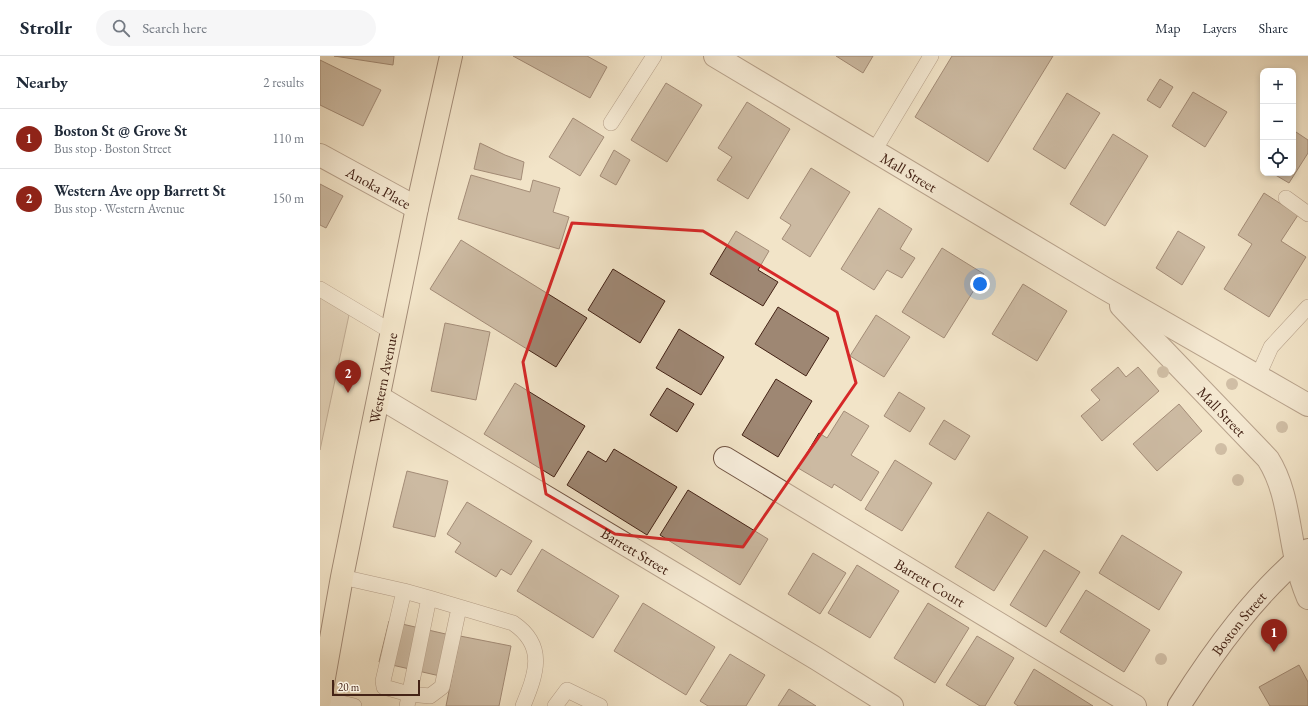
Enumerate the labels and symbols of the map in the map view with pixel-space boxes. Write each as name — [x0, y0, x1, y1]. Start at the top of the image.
street label: Mall Street — [877, 148, 941, 196]
street label: Anoka Place — [342, 161, 415, 213]
your location — [970, 274, 990, 294]
street label: Western Avenue — [364, 331, 401, 425]
pin: 2 — [335, 360, 361, 393]
street label: Mall Street — [1194, 382, 1251, 441]
street label: Barrett Street — [598, 523, 673, 578]
street label: Barrett Court — [892, 554, 969, 611]
street label: Boston Street — [1207, 587, 1270, 659]
pin: 1 — [1261, 619, 1287, 652]
scale bar — [332, 678, 420, 697]

